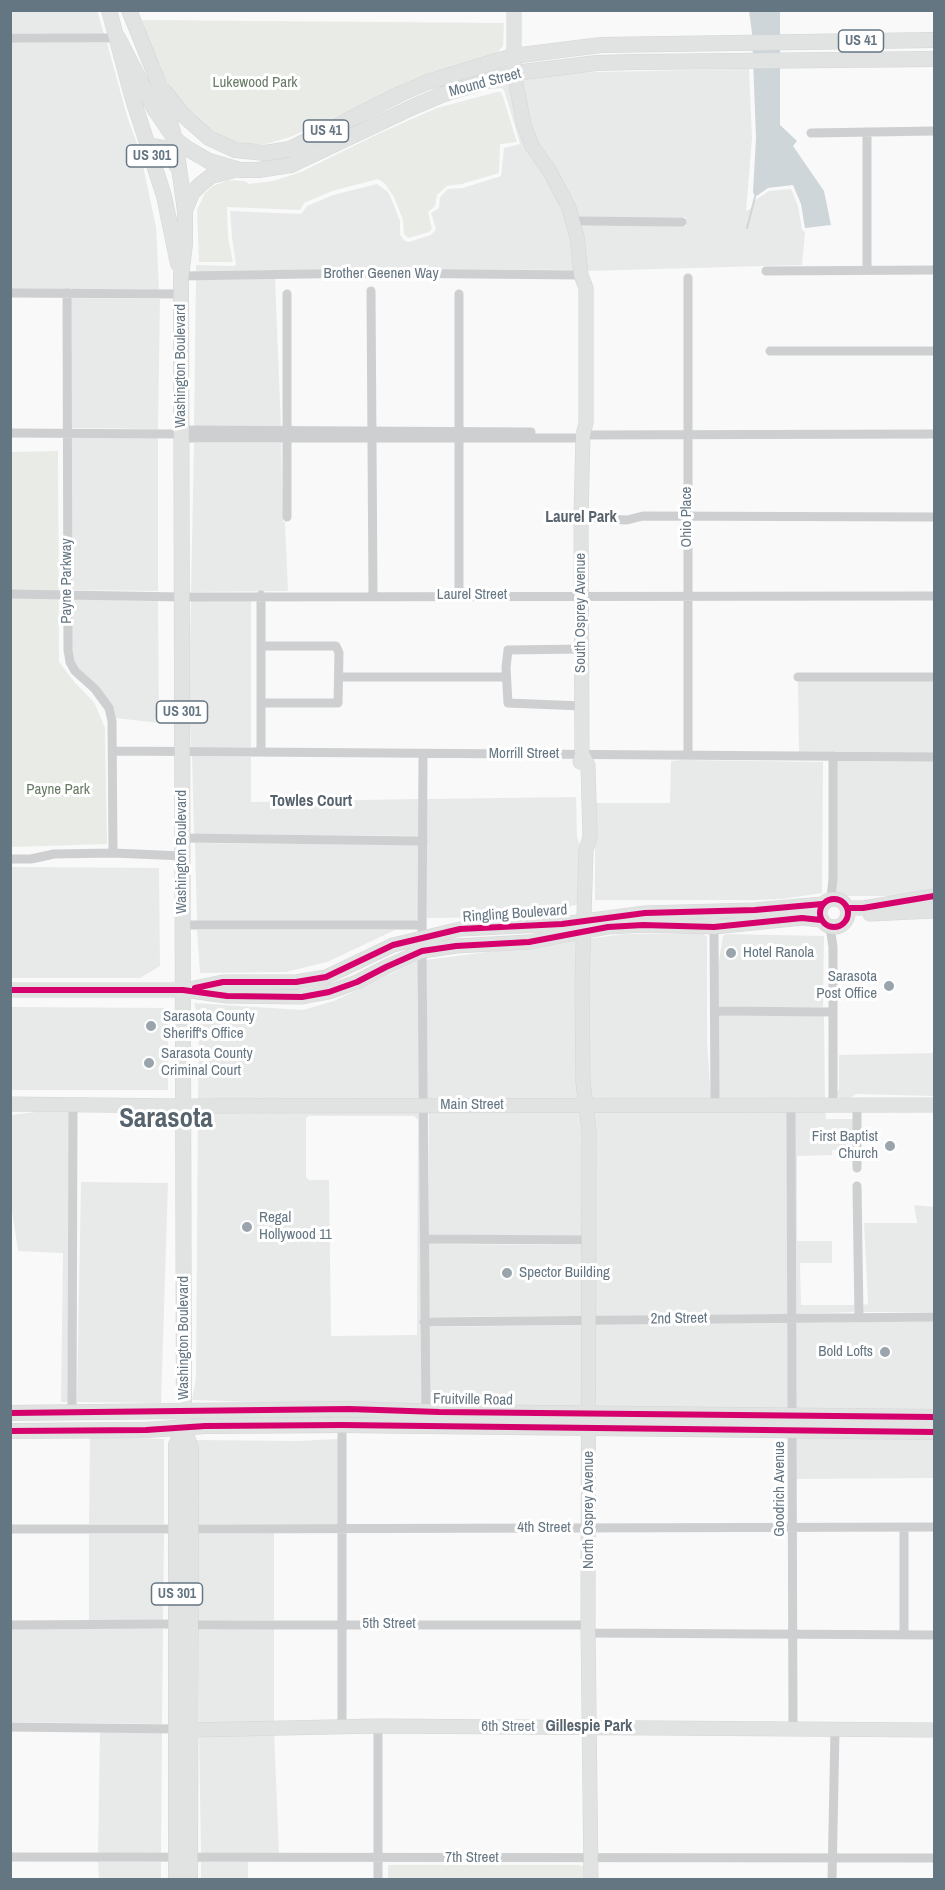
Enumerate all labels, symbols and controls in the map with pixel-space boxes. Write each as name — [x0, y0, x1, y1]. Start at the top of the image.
road number: US 41 — [838, 30, 884, 52]
street label: Mound Street — [447, 65, 523, 101]
park label: Lukewood Park — [213, 74, 297, 92]
road number: US 41 — [304, 120, 348, 142]
road number: US 301 — [126, 145, 178, 167]
street label: Brother Geenen Way — [323, 265, 439, 283]
street label: Washington Boulevard — [172, 304, 190, 428]
street label: Ohio Place — [678, 487, 696, 547]
district label: Laurel Park — [545, 508, 617, 528]
street label: Payne Parkway — [58, 538, 76, 624]
street label: South Osprey Avenue — [572, 553, 590, 673]
street label: Laurel Street — [437, 586, 507, 604]
road number: US 301 — [156, 701, 207, 723]
street label: Morrill Street — [489, 745, 559, 763]
park label: Payne Park — [26, 781, 90, 799]
street label: Washington Boulevard — [173, 790, 191, 914]
district label: Towles Court — [270, 792, 352, 812]
street label: Ringling Boulevard — [462, 901, 568, 927]
place label: Hotel Ranola — [743, 944, 814, 962]
marker: Hotel Ranola — [724, 946, 738, 960]
place label: Sarasota Post Office — [816, 968, 877, 1003]
marker: Sarasota Post Office — [882, 979, 896, 993]
place label: Sarasota County Sheriff's Office — [163, 1008, 255, 1043]
marker: Sarasota County Sheriff's Office — [144, 1019, 158, 1033]
place label: Sarasota County Criminal Court — [161, 1045, 253, 1080]
marker: Sarasota County Criminal Court — [142, 1056, 156, 1070]
street label: Main Street — [440, 1096, 504, 1114]
district label: Sarasota — [119, 1104, 213, 1136]
place label: First Baptist Church — [812, 1128, 878, 1163]
marker: First Baptist Church — [883, 1139, 897, 1153]
place label: Regal Hollywood 11 — [259, 1209, 332, 1244]
marker: Regal Hollywood 11 — [240, 1220, 254, 1234]
place label: Spector Building — [519, 1264, 610, 1282]
marker: Spector Building — [500, 1266, 514, 1280]
street label: Washington Boulevard — [175, 1276, 193, 1400]
street label: 2nd Street — [650, 1310, 708, 1328]
place label: Bold Lofts — [818, 1343, 873, 1361]
marker: Bold Lofts — [878, 1345, 892, 1359]
street label: Fruitville Road — [433, 1390, 513, 1410]
street label: Goodrich Avenue — [771, 1441, 789, 1537]
street label: North Osprey Avenue — [580, 1451, 598, 1569]
street label: 4th Street — [517, 1519, 571, 1537]
road number: US 301 — [152, 1583, 202, 1605]
street label: 5th Street — [362, 1615, 416, 1633]
district label: Gillespie Park — [546, 1717, 632, 1737]
street label: 6th Street — [481, 1718, 535, 1736]
street label: 7th Street — [445, 1849, 499, 1867]

